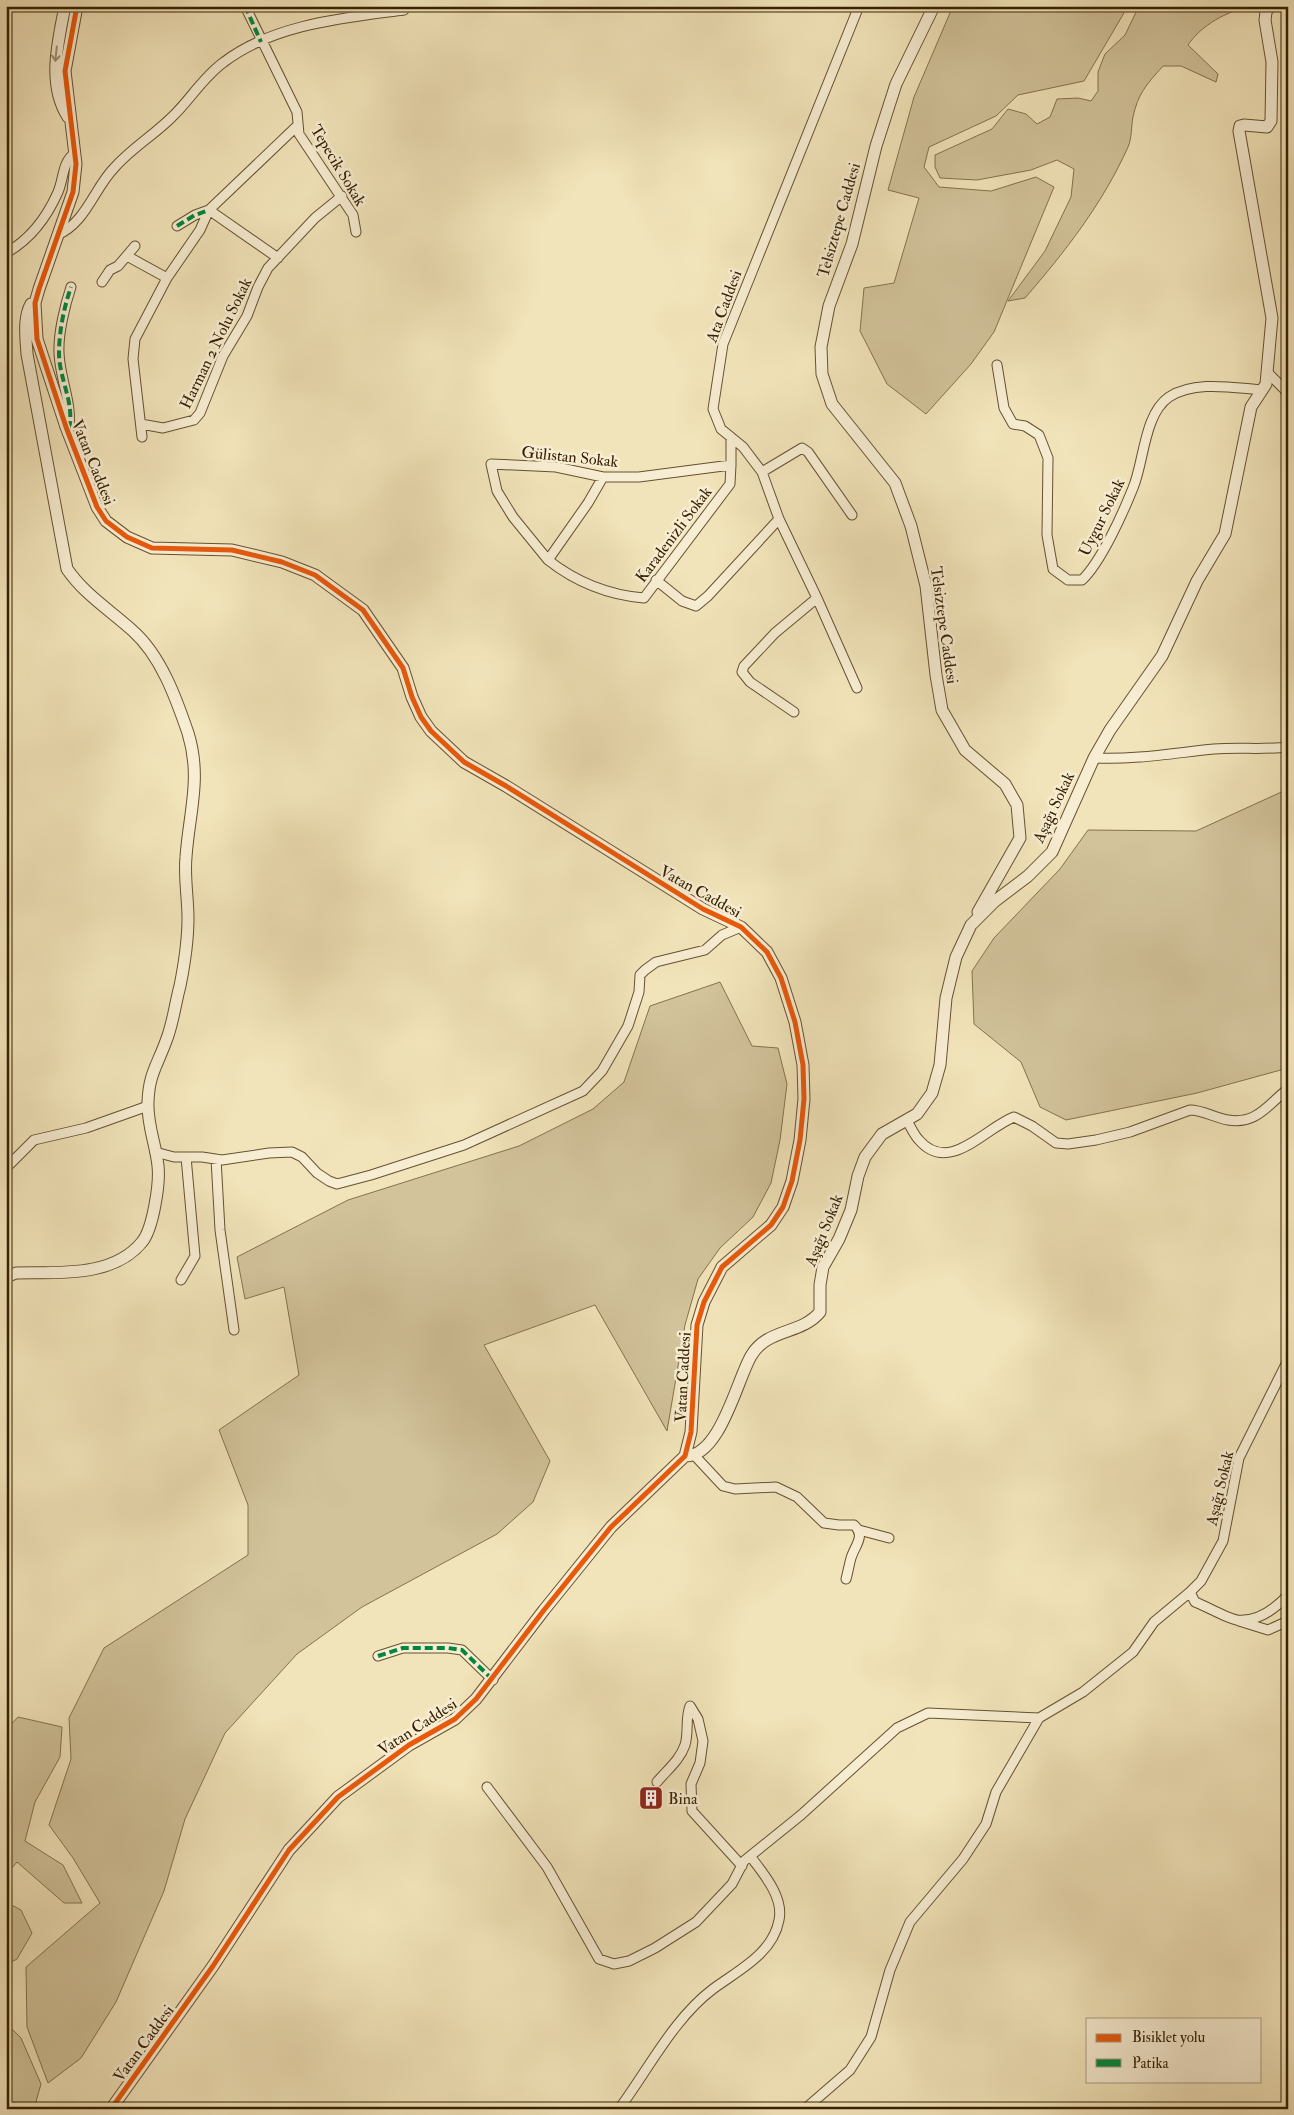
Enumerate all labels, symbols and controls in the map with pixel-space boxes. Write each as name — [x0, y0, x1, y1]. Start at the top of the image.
one-way arrow — [52, 46, 61, 62]
street label: Tepecik Sokak — [305, 121, 370, 211]
street label: Telsiztepe Caddesi — [813, 161, 866, 280]
street label: Ata Caddesi — [701, 267, 746, 346]
street label: Harman 2 Nolu Sokak — [176, 274, 256, 412]
street label: Vatan Caddesi — [67, 417, 119, 508]
street label: Gülistan Sokak — [520, 442, 620, 472]
street label: Uygur Sokak — [1075, 475, 1129, 560]
street label: Karadenizli Sokak — [631, 482, 717, 587]
street label: Telsiztepe Caddesi — [925, 565, 962, 685]
street label: Aşağı Sokak — [1028, 768, 1079, 847]
street label: Vatan Caddesi — [656, 861, 745, 923]
street label: Aşağı Sokak — [800, 1191, 848, 1270]
street label: Vatan Caddesi — [671, 1331, 695, 1423]
street label: Aşağı Sokak — [1201, 1449, 1238, 1528]
street label: Vatan Caddesi — [374, 1694, 461, 1760]
building icon: Bina — [638, 1785, 664, 1811]
place label: Bina — [668, 1789, 698, 1809]
street label: Vatan Caddesi — [109, 2001, 178, 2086]
legend — [1086, 2018, 1262, 2082]
text: Bisiklet yolu — [1132, 2028, 1206, 2047]
text: Patika — [1132, 2054, 1169, 2073]

